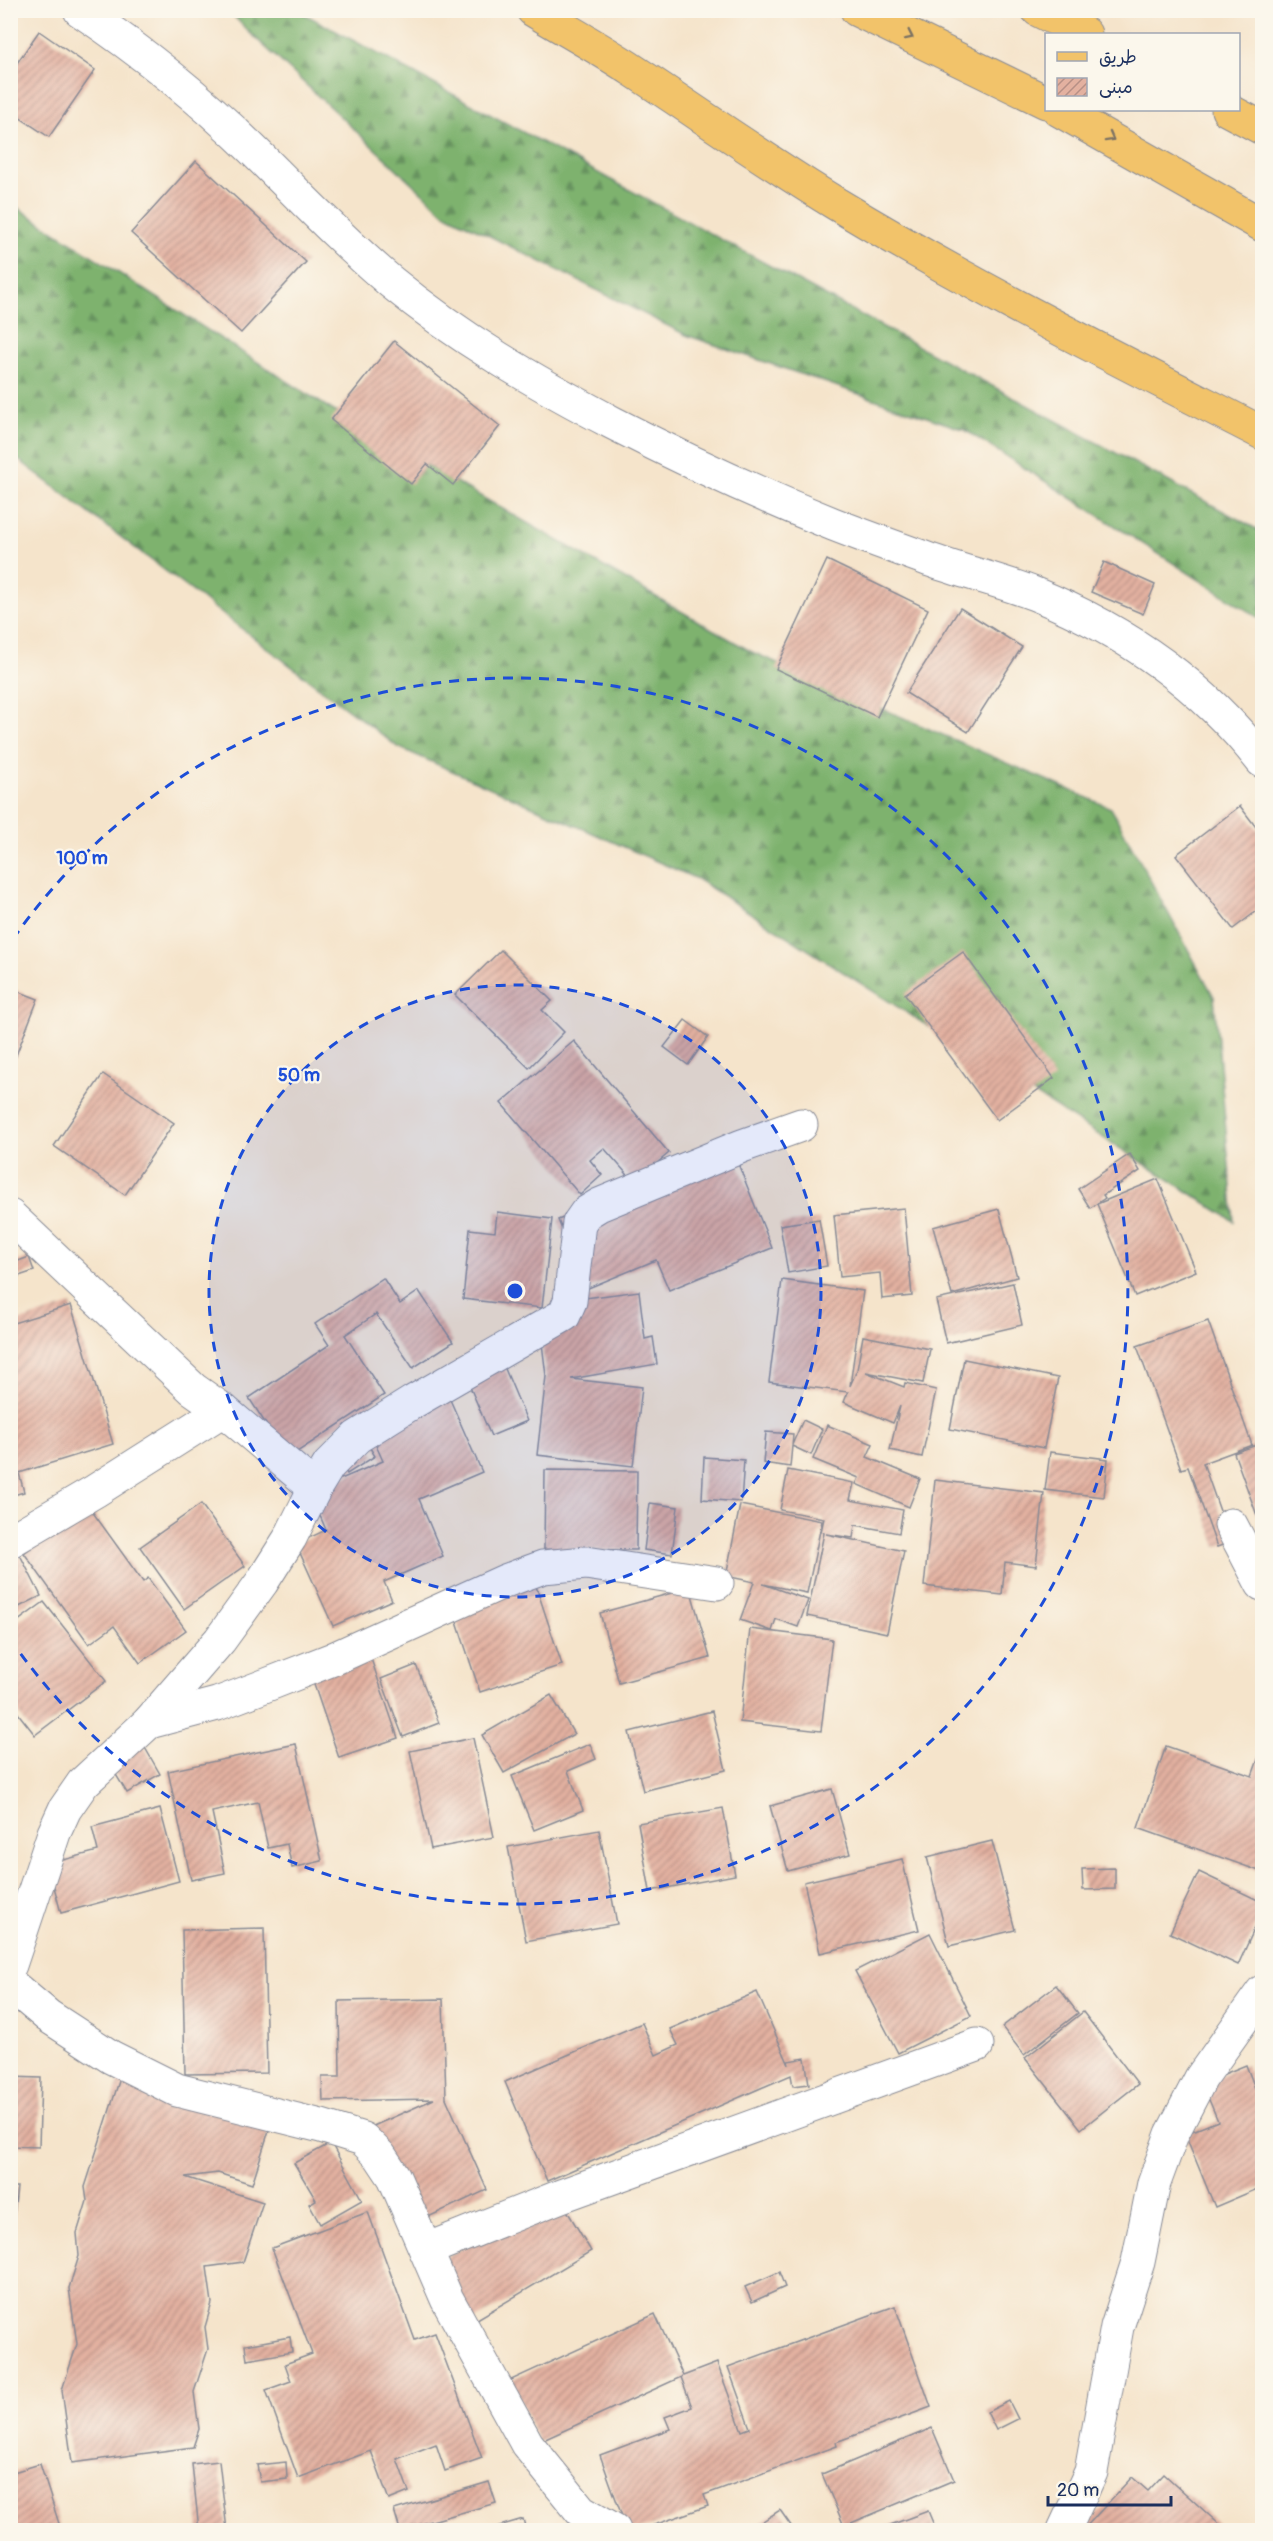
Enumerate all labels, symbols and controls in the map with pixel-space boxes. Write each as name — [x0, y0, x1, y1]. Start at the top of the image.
one-way arrow — [903, 29, 914, 40]
legend — [1045, 33, 1240, 111]
text: طريق — [1099, 46, 1137, 69]
text: مبنى — [1099, 76, 1133, 99]
one-way arrow — [1104, 131, 1114, 142]
text: 100 m — [56, 847, 108, 870]
text: 50 m — [278, 1064, 320, 1087]
centre of rings — [505, 1281, 525, 1301]
scale bar — [1048, 2469, 1171, 2507]
text: 20 m — [1057, 2479, 1099, 2502]

